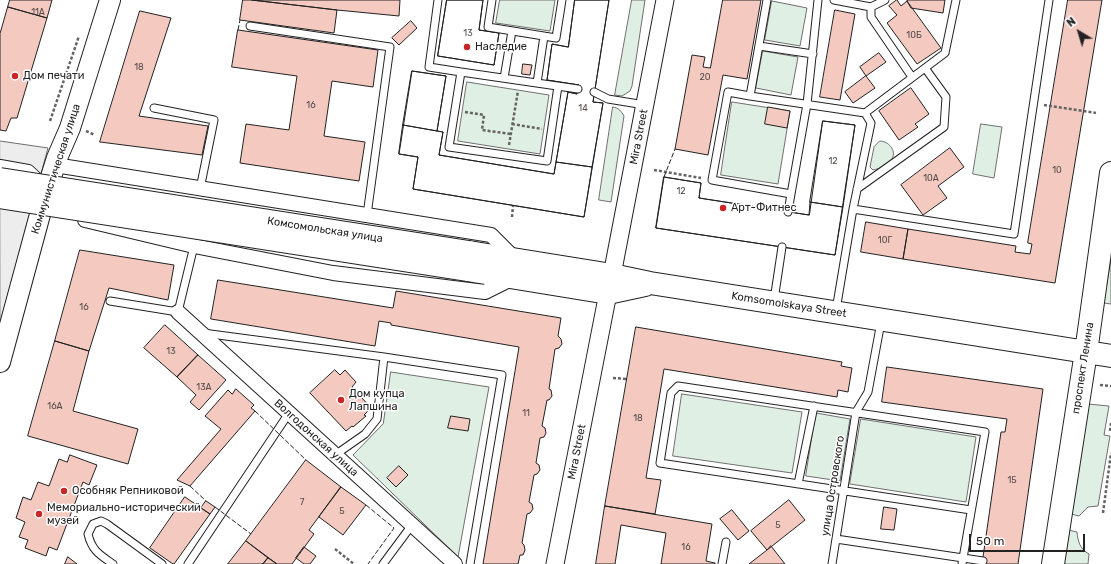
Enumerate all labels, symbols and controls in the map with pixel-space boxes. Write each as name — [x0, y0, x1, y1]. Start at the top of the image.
house number: 11А — [31, 7, 45, 17]
north arrow — [1059, 12, 1099, 52]
text: N — [1064, 15, 1078, 30]
house number: 13 — [463, 28, 473, 38]
house number: 10Б — [906, 30, 922, 40]
place label: Наследие — [475, 40, 527, 54]
marker: Наследие — [462, 42, 472, 52]
house number: 18 — [134, 62, 144, 72]
place label: Дом печати — [23, 69, 84, 83]
marker: Дом печати — [10, 71, 20, 81]
house number: 20 — [700, 72, 710, 82]
house number: 16 — [306, 100, 316, 110]
street label: Коммунистическая улица — [29, 102, 83, 236]
house number: 14 — [578, 103, 588, 113]
street label: Mira Street — [627, 108, 651, 166]
house number: 12 — [828, 156, 838, 166]
house number: 10 — [1052, 165, 1062, 175]
house number: 10А — [923, 173, 939, 183]
house number: 12 — [676, 186, 686, 196]
place label: Арт-Фитнес — [731, 201, 797, 215]
marker: Арт-Фитнес — [718, 203, 728, 213]
street label: Комсомольская улица — [266, 214, 384, 246]
house number: 10Г — [878, 235, 892, 245]
street label: Komsomolskaya Street — [730, 289, 848, 321]
house number: 16 — [79, 302, 89, 312]
street label: проспект Ленина — [1069, 321, 1097, 415]
house number: 13 — [166, 346, 176, 356]
house number: 13А — [196, 382, 212, 392]
place label: Дом купца Лапшина — [349, 387, 405, 413]
marker: Дом купца Лапшина — [336, 395, 346, 405]
street label: Волгодонская улица — [271, 397, 361, 479]
house number: 16А — [47, 401, 63, 411]
house number: 11 — [522, 408, 530, 418]
house number: 18 — [633, 413, 643, 423]
street label: Mira Street — [565, 423, 589, 481]
street label: улица Островского — [819, 435, 847, 537]
house number: 15 — [1007, 475, 1017, 485]
place label: Особняк Репниковой — [72, 484, 184, 498]
marker: Особняк Репниковой — [59, 486, 69, 496]
house number: 7 — [300, 497, 304, 507]
place label: Мемориально-исторический музей — [47, 501, 201, 527]
house number: 5 — [339, 506, 345, 516]
marker: Мемориально-исторический музей — [34, 509, 44, 519]
house number: 5 — [775, 520, 781, 530]
scale bar — [971, 526, 1087, 552]
text: 50 m — [976, 534, 1004, 548]
house number: 16 — [681, 542, 691, 552]

